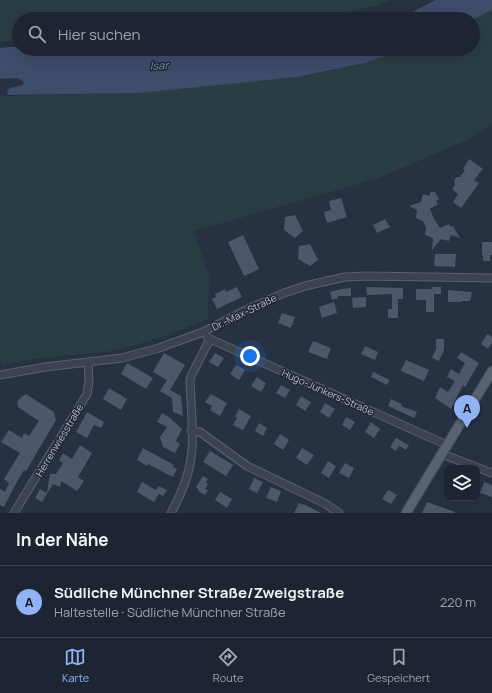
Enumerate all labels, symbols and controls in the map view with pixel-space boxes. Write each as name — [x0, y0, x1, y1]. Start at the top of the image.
search box — [12, 12, 480, 56]
icon: search — [26, 23, 48, 45]
text: Hier suchen — [58, 24, 140, 45]
water label: Isar — [150, 57, 170, 73]
street label: Dr.-Max-Straße — [209, 290, 279, 334]
your location — [240, 346, 260, 366]
street label: Hugo-Junkers-Straße — [280, 365, 376, 419]
pin: A — [454, 395, 480, 428]
street label: Herrenwiesstraße — [32, 401, 86, 479]
map controls — [444, 465, 480, 501]
button: layers — [444, 465, 480, 501]
text: In der Nähe — [16, 528, 109, 551]
text: Südliche Münchner Straße/Zweigstraße — [54, 582, 344, 603]
text: A — [25, 593, 33, 611]
text: 220 m — [440, 593, 476, 611]
text: Haltestelle · Südliche Münchner Straße — [54, 603, 286, 621]
tab: Karte — [62, 646, 89, 685]
tab: Route — [213, 646, 243, 685]
tab: Gespeichert — [367, 646, 430, 685]

